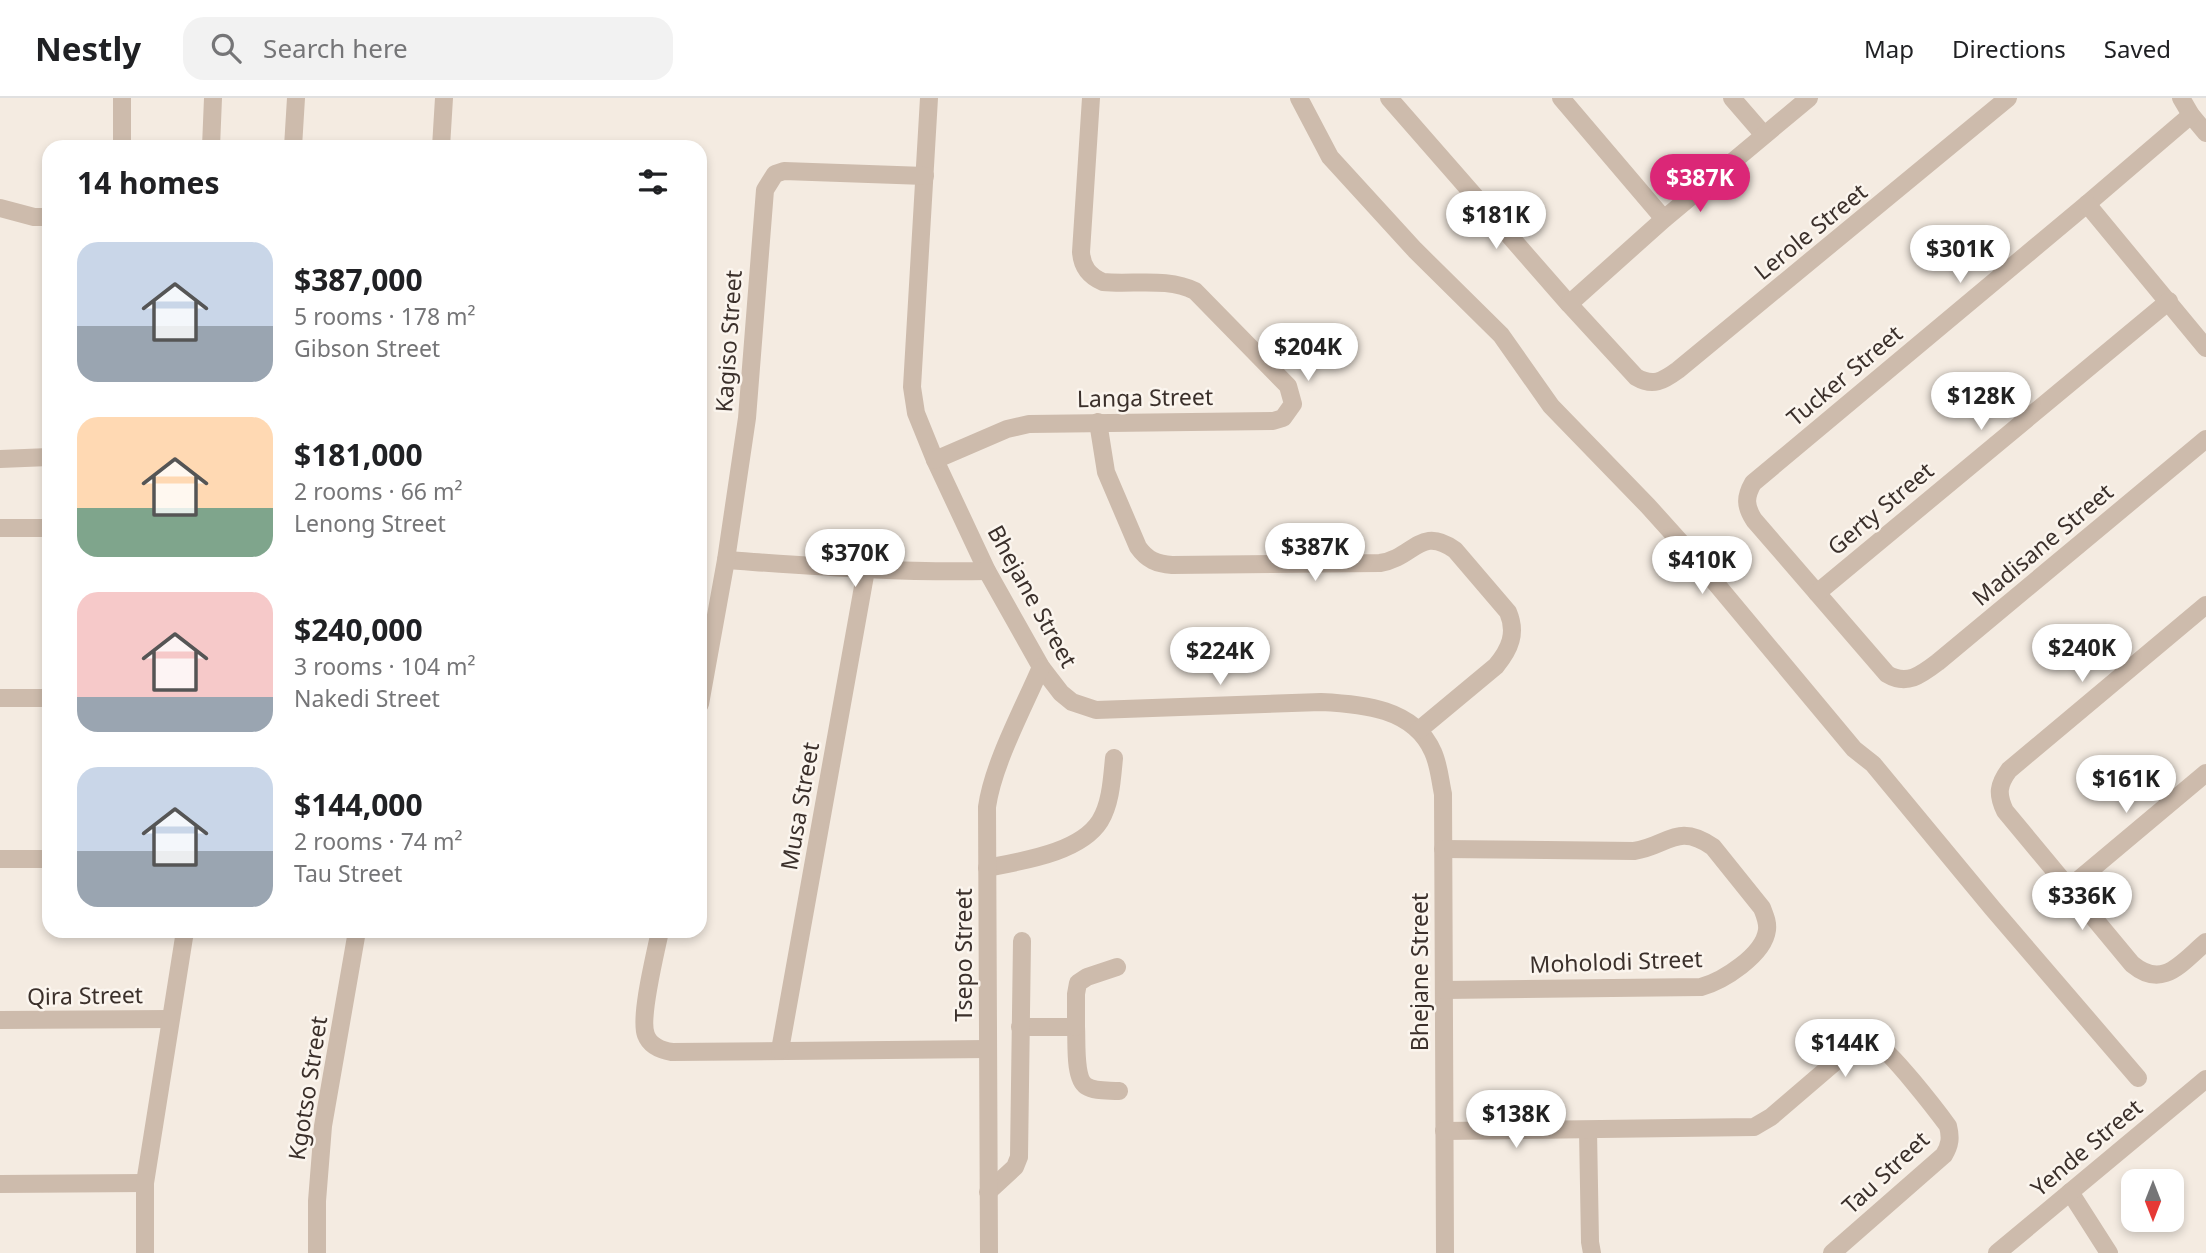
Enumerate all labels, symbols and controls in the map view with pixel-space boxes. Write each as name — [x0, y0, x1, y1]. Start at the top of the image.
search box — [183, 17, 673, 80]
text: Nestly — [35, 26, 141, 71]
icon: search — [207, 29, 245, 67]
text: Search here — [263, 30, 408, 66]
text: Map — [1864, 32, 1914, 65]
text: Directions — [1952, 32, 2066, 65]
text: Saved — [2104, 32, 2171, 65]
pin: $387K — [1651, 155, 1749, 214]
text: $387K — [1666, 161, 1734, 193]
text: 14 homes — [77, 162, 220, 203]
icon: filters — [634, 163, 672, 201]
street label: Lerole Street — [1747, 175, 1873, 287]
pin: $181K — [1447, 192, 1545, 251]
text: $181K — [1462, 198, 1530, 230]
pin: $301K — [1911, 226, 2009, 285]
text: $301K — [1926, 232, 1994, 264]
text: $387,000 — [294, 259, 423, 300]
street label: Kagiso Street — [707, 269, 749, 413]
icon: home — [133, 270, 217, 354]
text: 5 rooms · 178 m² — [294, 300, 476, 332]
street label: Tucker Street — [1779, 317, 1909, 433]
pin: $204K — [1259, 324, 1357, 383]
text: $204K — [1274, 330, 1342, 362]
text: Gibson Street — [294, 332, 440, 364]
pin: $128K — [1932, 372, 2030, 432]
text: $128K — [1947, 379, 2015, 411]
street label: Langa Street — [1077, 380, 1213, 414]
text: $181,000 — [294, 434, 423, 475]
icon: home — [133, 445, 217, 529]
street label: Gerty Street — [1820, 454, 1940, 562]
text: 2 rooms · 66 m² — [294, 475, 463, 507]
street label: Madisane Street — [1965, 475, 2119, 613]
text: Lenong Street — [294, 507, 446, 539]
street label: Bhejane Street — [981, 519, 1085, 673]
pin: $387K — [1266, 524, 1364, 583]
pin: $370K — [806, 530, 904, 589]
text: $387K — [1281, 530, 1349, 562]
text: $370K — [821, 536, 889, 568]
pin: $410K — [1653, 536, 1751, 596]
text: $410K — [1668, 543, 1736, 575]
text: $240,000 — [294, 609, 423, 650]
icon: home — [133, 620, 217, 704]
pin: $240K — [2033, 624, 2131, 684]
pin: $224K — [1171, 628, 1269, 687]
text: $240K — [2048, 631, 2116, 663]
text: $224K — [1186, 634, 1254, 666]
text: 3 rooms · 104 m² — [294, 650, 476, 682]
text: Nakedi Street — [294, 682, 440, 714]
street label: Musa Street — [772, 740, 826, 872]
pin: $161K — [2077, 756, 2175, 815]
text: $161K — [2092, 762, 2160, 794]
text: $144,000 — [294, 784, 423, 825]
icon: home — [133, 795, 217, 879]
text: 2 rooms · 74 m² — [294, 825, 463, 857]
text: Tau Street — [294, 857, 402, 889]
pin: $336K — [2033, 872, 2131, 932]
text: $336K — [2048, 879, 2116, 911]
street label: Tsepo Street — [947, 888, 979, 1022]
street label: Bhejane Street — [1403, 893, 1435, 1051]
street label: Moholodi Street — [1529, 942, 1703, 980]
street label: Qira Street — [27, 978, 143, 1012]
street label: Kgotso Street — [280, 1014, 334, 1162]
pin: $144K — [1796, 1020, 1894, 1079]
text: $144K — [1811, 1026, 1879, 1058]
pin: $138K — [1467, 1090, 1565, 1150]
street label: Yende Street — [2023, 1091, 2149, 1203]
text: $138K — [1482, 1097, 1550, 1129]
street label: Tau Street — [1834, 1123, 1936, 1221]
north arrow — [2121, 1169, 2184, 1232]
map controls — [2121, 1169, 2184, 1232]

